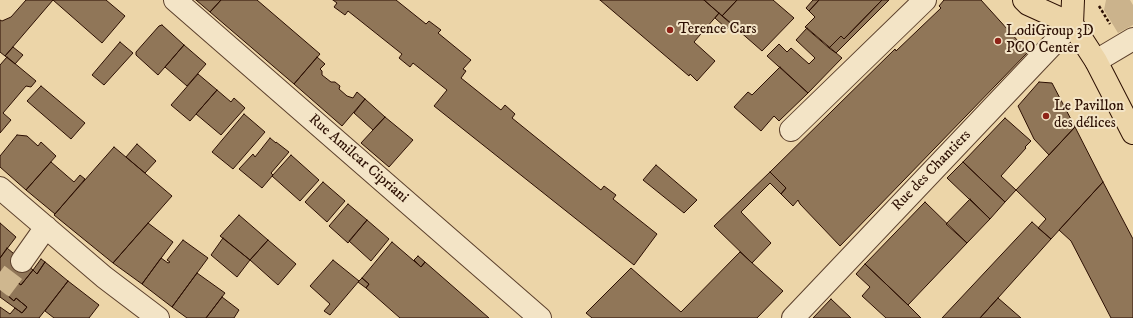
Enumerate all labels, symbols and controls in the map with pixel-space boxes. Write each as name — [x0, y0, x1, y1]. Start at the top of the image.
place label: Terence Cars — [678, 21, 756, 39]
place label: LodiGroup 3D PCO Center — [1006, 23, 1094, 58]
marker: Terence Cars — [665, 25, 675, 35]
marker: LodiGroup 3D PCO Center — [993, 36, 1003, 46]
place label: Le Pavillon des délices — [1054, 98, 1124, 133]
street label: Rue Amilcar Cipriani — [304, 111, 412, 207]
marker: Le Pavillon des délices — [1041, 111, 1051, 121]
street label: Rue des Chantiers — [889, 127, 975, 215]

